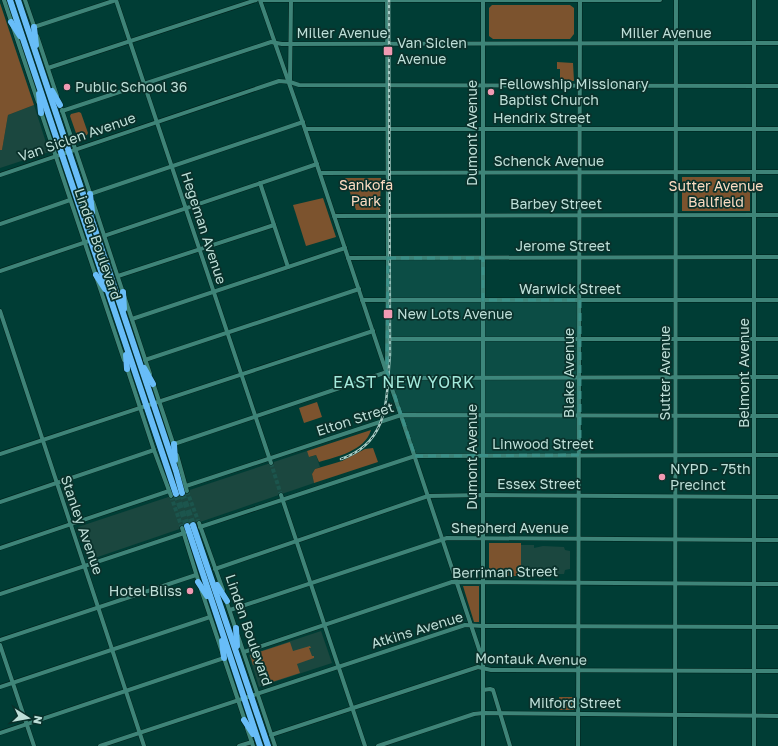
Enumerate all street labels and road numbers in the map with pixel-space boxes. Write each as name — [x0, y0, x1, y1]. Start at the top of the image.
street label: Miller Avenue — [296, 24, 388, 41]
street label: Miller Avenue — [620, 24, 712, 41]
street label: Dumont Avenue — [463, 80, 480, 186]
street label: Van Siclen Avenue — [16, 108, 138, 165]
street label: Hendrix Street — [493, 109, 591, 126]
street label: Schenck Avenue — [494, 152, 604, 169]
street label: Hegeman Avenue — [178, 169, 231, 286]
street label: Linden Boulevard — [71, 186, 126, 302]
street label: Barbey Street — [510, 195, 602, 212]
street label: Jerome Street — [515, 237, 611, 254]
street label: Warwick Street — [519, 280, 621, 297]
street label: Belmont Avenue — [735, 318, 752, 428]
street label: Sutter Avenue — [656, 326, 673, 421]
street label: Blake Avenue — [560, 328, 577, 418]
street label: Elton Street — [314, 398, 396, 439]
street label: Dumont Avenue — [463, 404, 480, 510]
street label: Linwood Street — [492, 435, 594, 452]
street label: Stanley Avenue — [58, 473, 107, 577]
street label: Essex Street — [497, 475, 581, 492]
street label: Shepherd Avenue — [451, 519, 569, 536]
street label: Berriman Street — [452, 562, 558, 581]
street label: Linden Boulevard — [222, 572, 277, 688]
street label: Atkins Avenue — [369, 607, 465, 652]
street label: Montauk Avenue — [475, 649, 587, 668]
street label: Milford Street — [529, 694, 621, 711]

